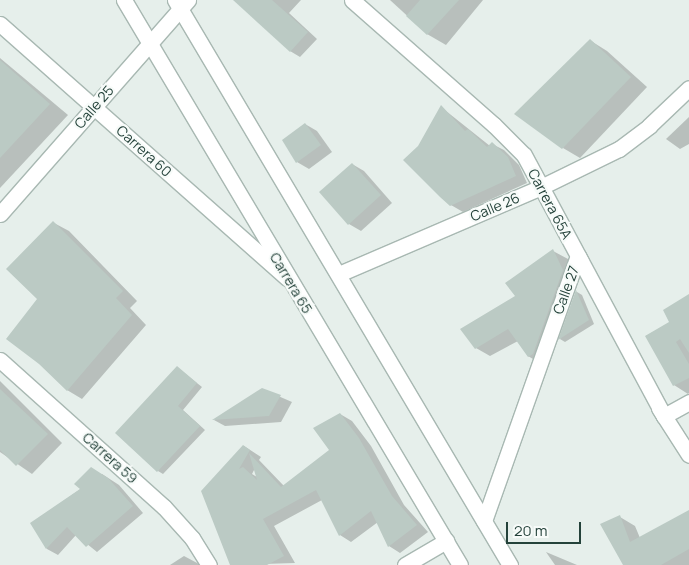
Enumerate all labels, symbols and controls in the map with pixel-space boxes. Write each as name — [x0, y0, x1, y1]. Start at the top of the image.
street label: Calle 25 — [71, 82, 117, 132]
street label: Carrera 60 — [113, 122, 175, 180]
street label: Carrera 65A — [525, 166, 575, 242]
street label: Calle 26 — [468, 189, 522, 225]
street label: Carrera 65 — [266, 250, 316, 316]
street label: Calle 27 — [550, 263, 582, 317]
street label: Carrera 59 — [79, 429, 141, 487]
scale bar — [509, 512, 584, 544]
text: 20 m — [514, 520, 547, 541]

